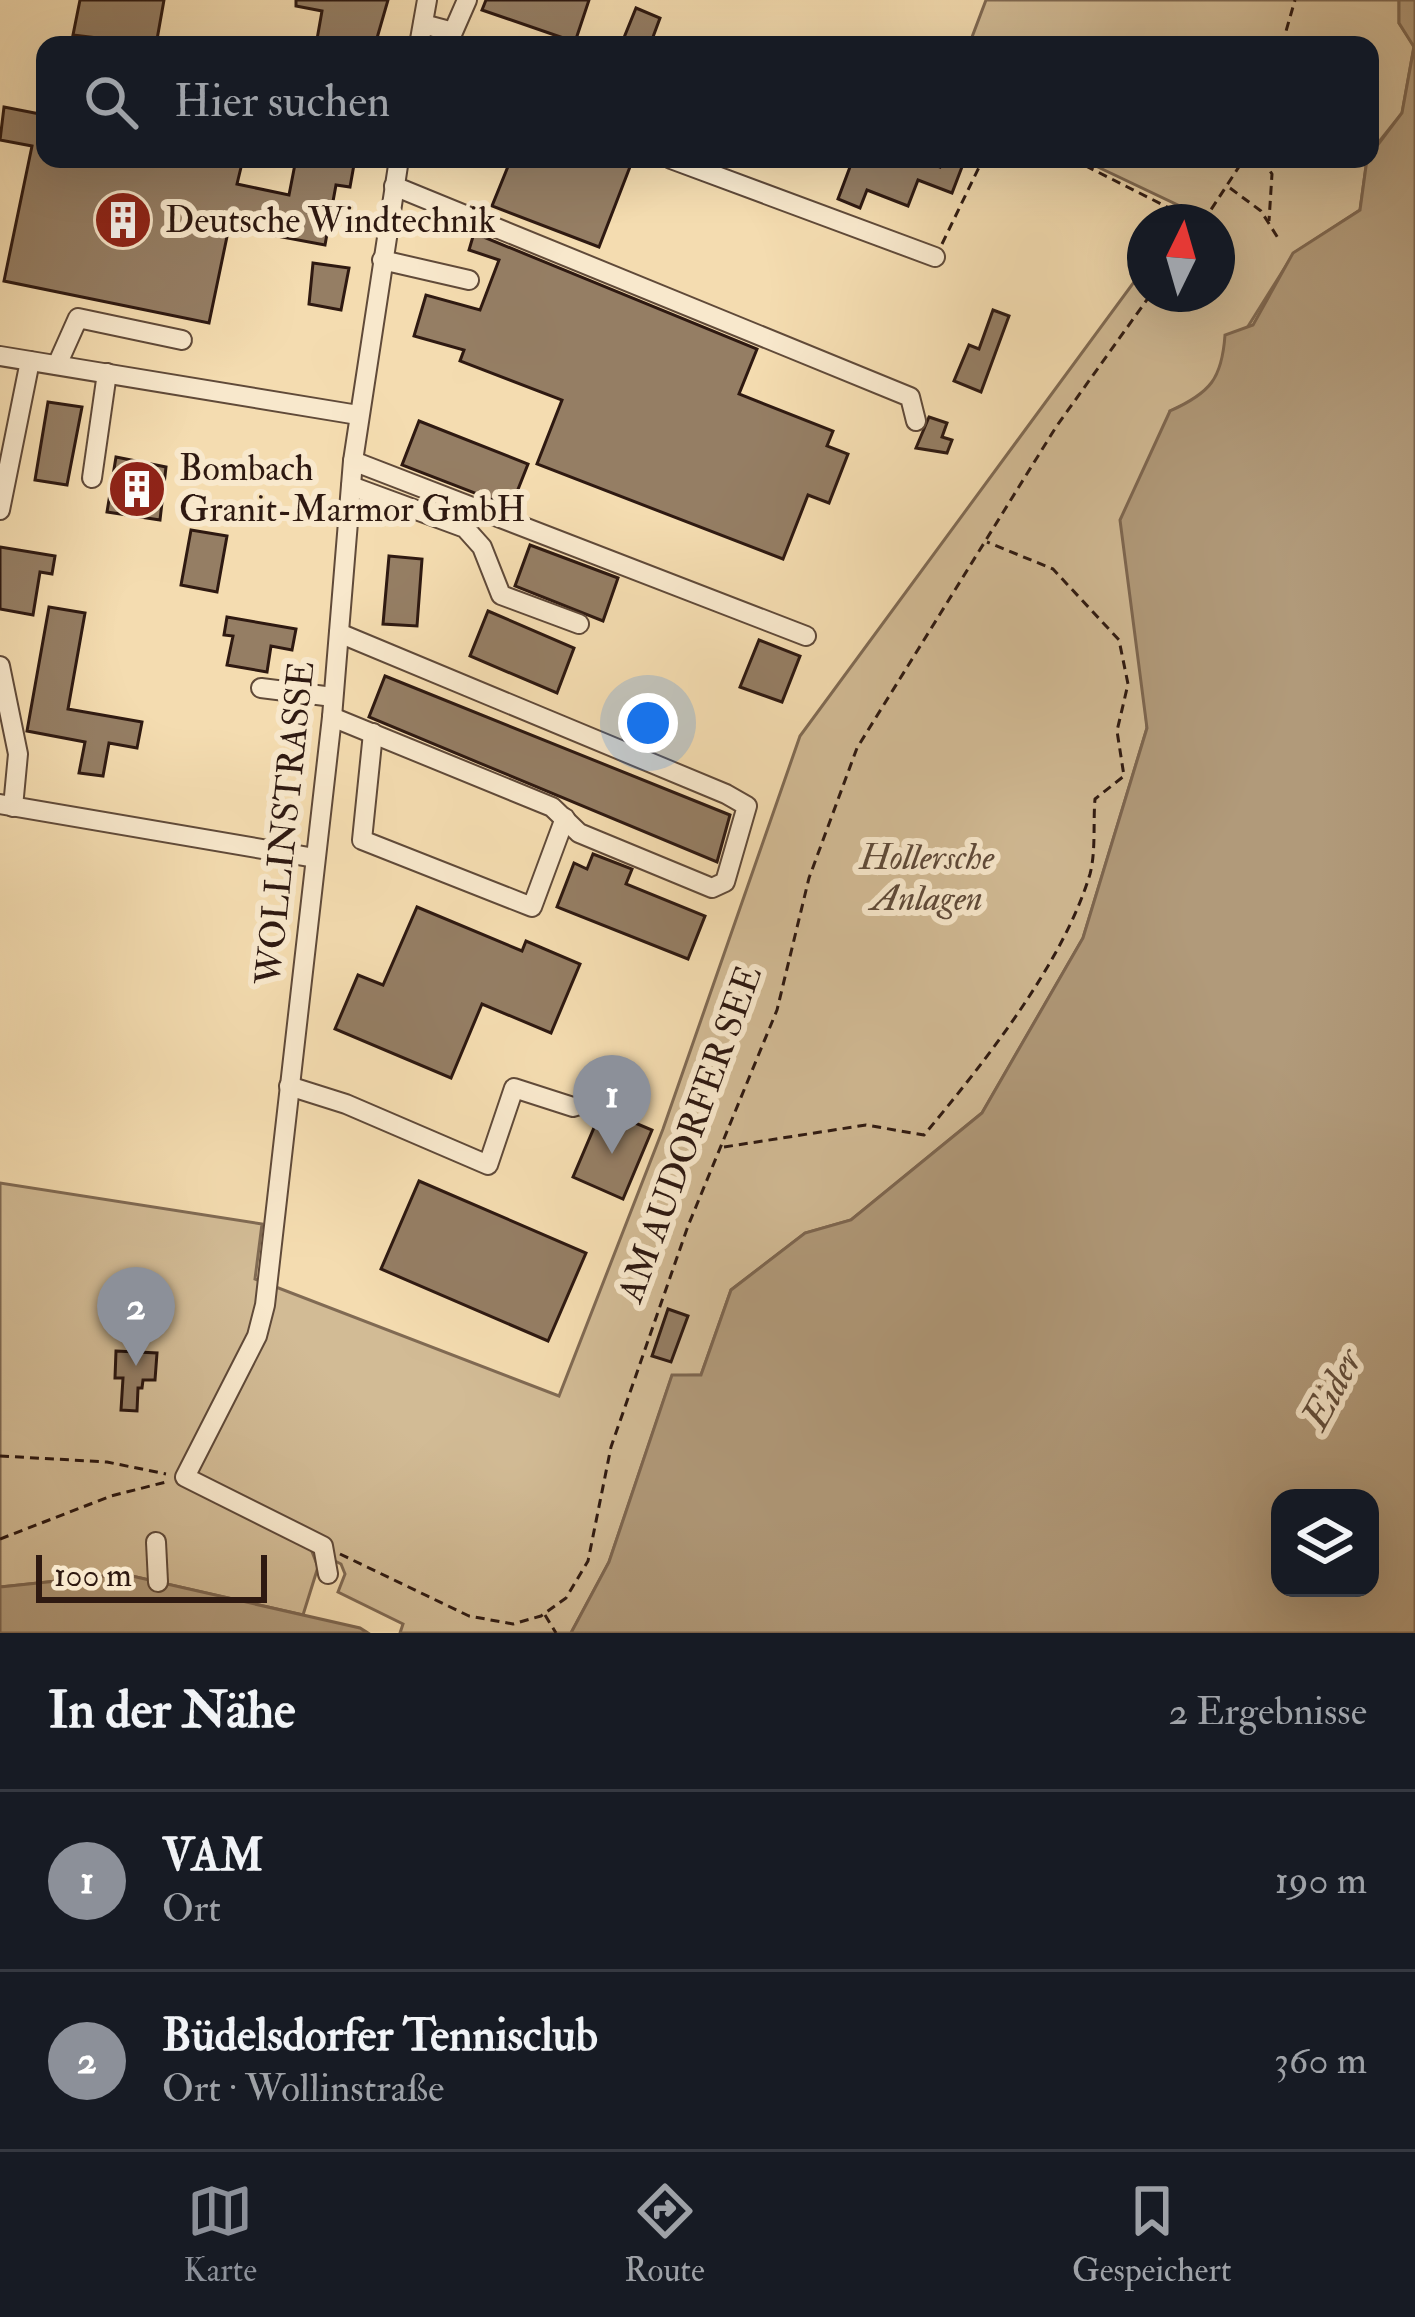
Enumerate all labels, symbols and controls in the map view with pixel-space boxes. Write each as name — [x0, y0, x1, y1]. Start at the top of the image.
search box — [36, 36, 1379, 168]
icon: search — [78, 69, 144, 135]
text: Hier suchen — [174, 74, 390, 130]
building icon: Deutsche Windtechnik — [92, 189, 154, 251]
place label: Deutsche Windtechnik — [165, 198, 496, 243]
north arrow — [1127, 204, 1235, 312]
place label: Bombach Granit-Marmor GmbH — [179, 446, 526, 532]
building icon: Bombach Granit-Marmor GmbH — [106, 458, 168, 520]
street label: WOLLINSTRASSE — [246, 659, 324, 988]
your location — [618, 693, 678, 753]
park label: Hollersche Anlagen — [858, 835, 995, 921]
street label: AM AUDORFER SEE — [608, 959, 772, 1309]
pin: 1 — [573, 1055, 651, 1154]
pin: 2 — [97, 1267, 175, 1366]
water label: Eider — [1289, 1338, 1375, 1440]
map controls — [1271, 1489, 1379, 1597]
button: layers — [1271, 1489, 1379, 1597]
scale bar — [36, 1549, 267, 1602]
text: 100 m — [54, 1555, 132, 1596]
text: In der Nähe — [48, 1679, 295, 1743]
text: 2 Ergebnisse — [1168, 1687, 1367, 1736]
text: VAM — [162, 1828, 264, 1884]
text: 1 — [80, 1856, 94, 1905]
text: 190 m — [1275, 1856, 1367, 1905]
text: Ort — [162, 1884, 221, 1933]
text: Büdelsdorfer Tennisclub — [162, 2008, 598, 2064]
text: 2 — [77, 2036, 97, 2085]
text: 360 m — [1274, 2036, 1367, 2085]
text: Ort · Wollinstraße — [162, 2064, 444, 2113]
tab: Karte — [184, 2178, 257, 2291]
tab: Route — [624, 2178, 705, 2291]
tab: Gespeichert — [1072, 2178, 1231, 2291]

